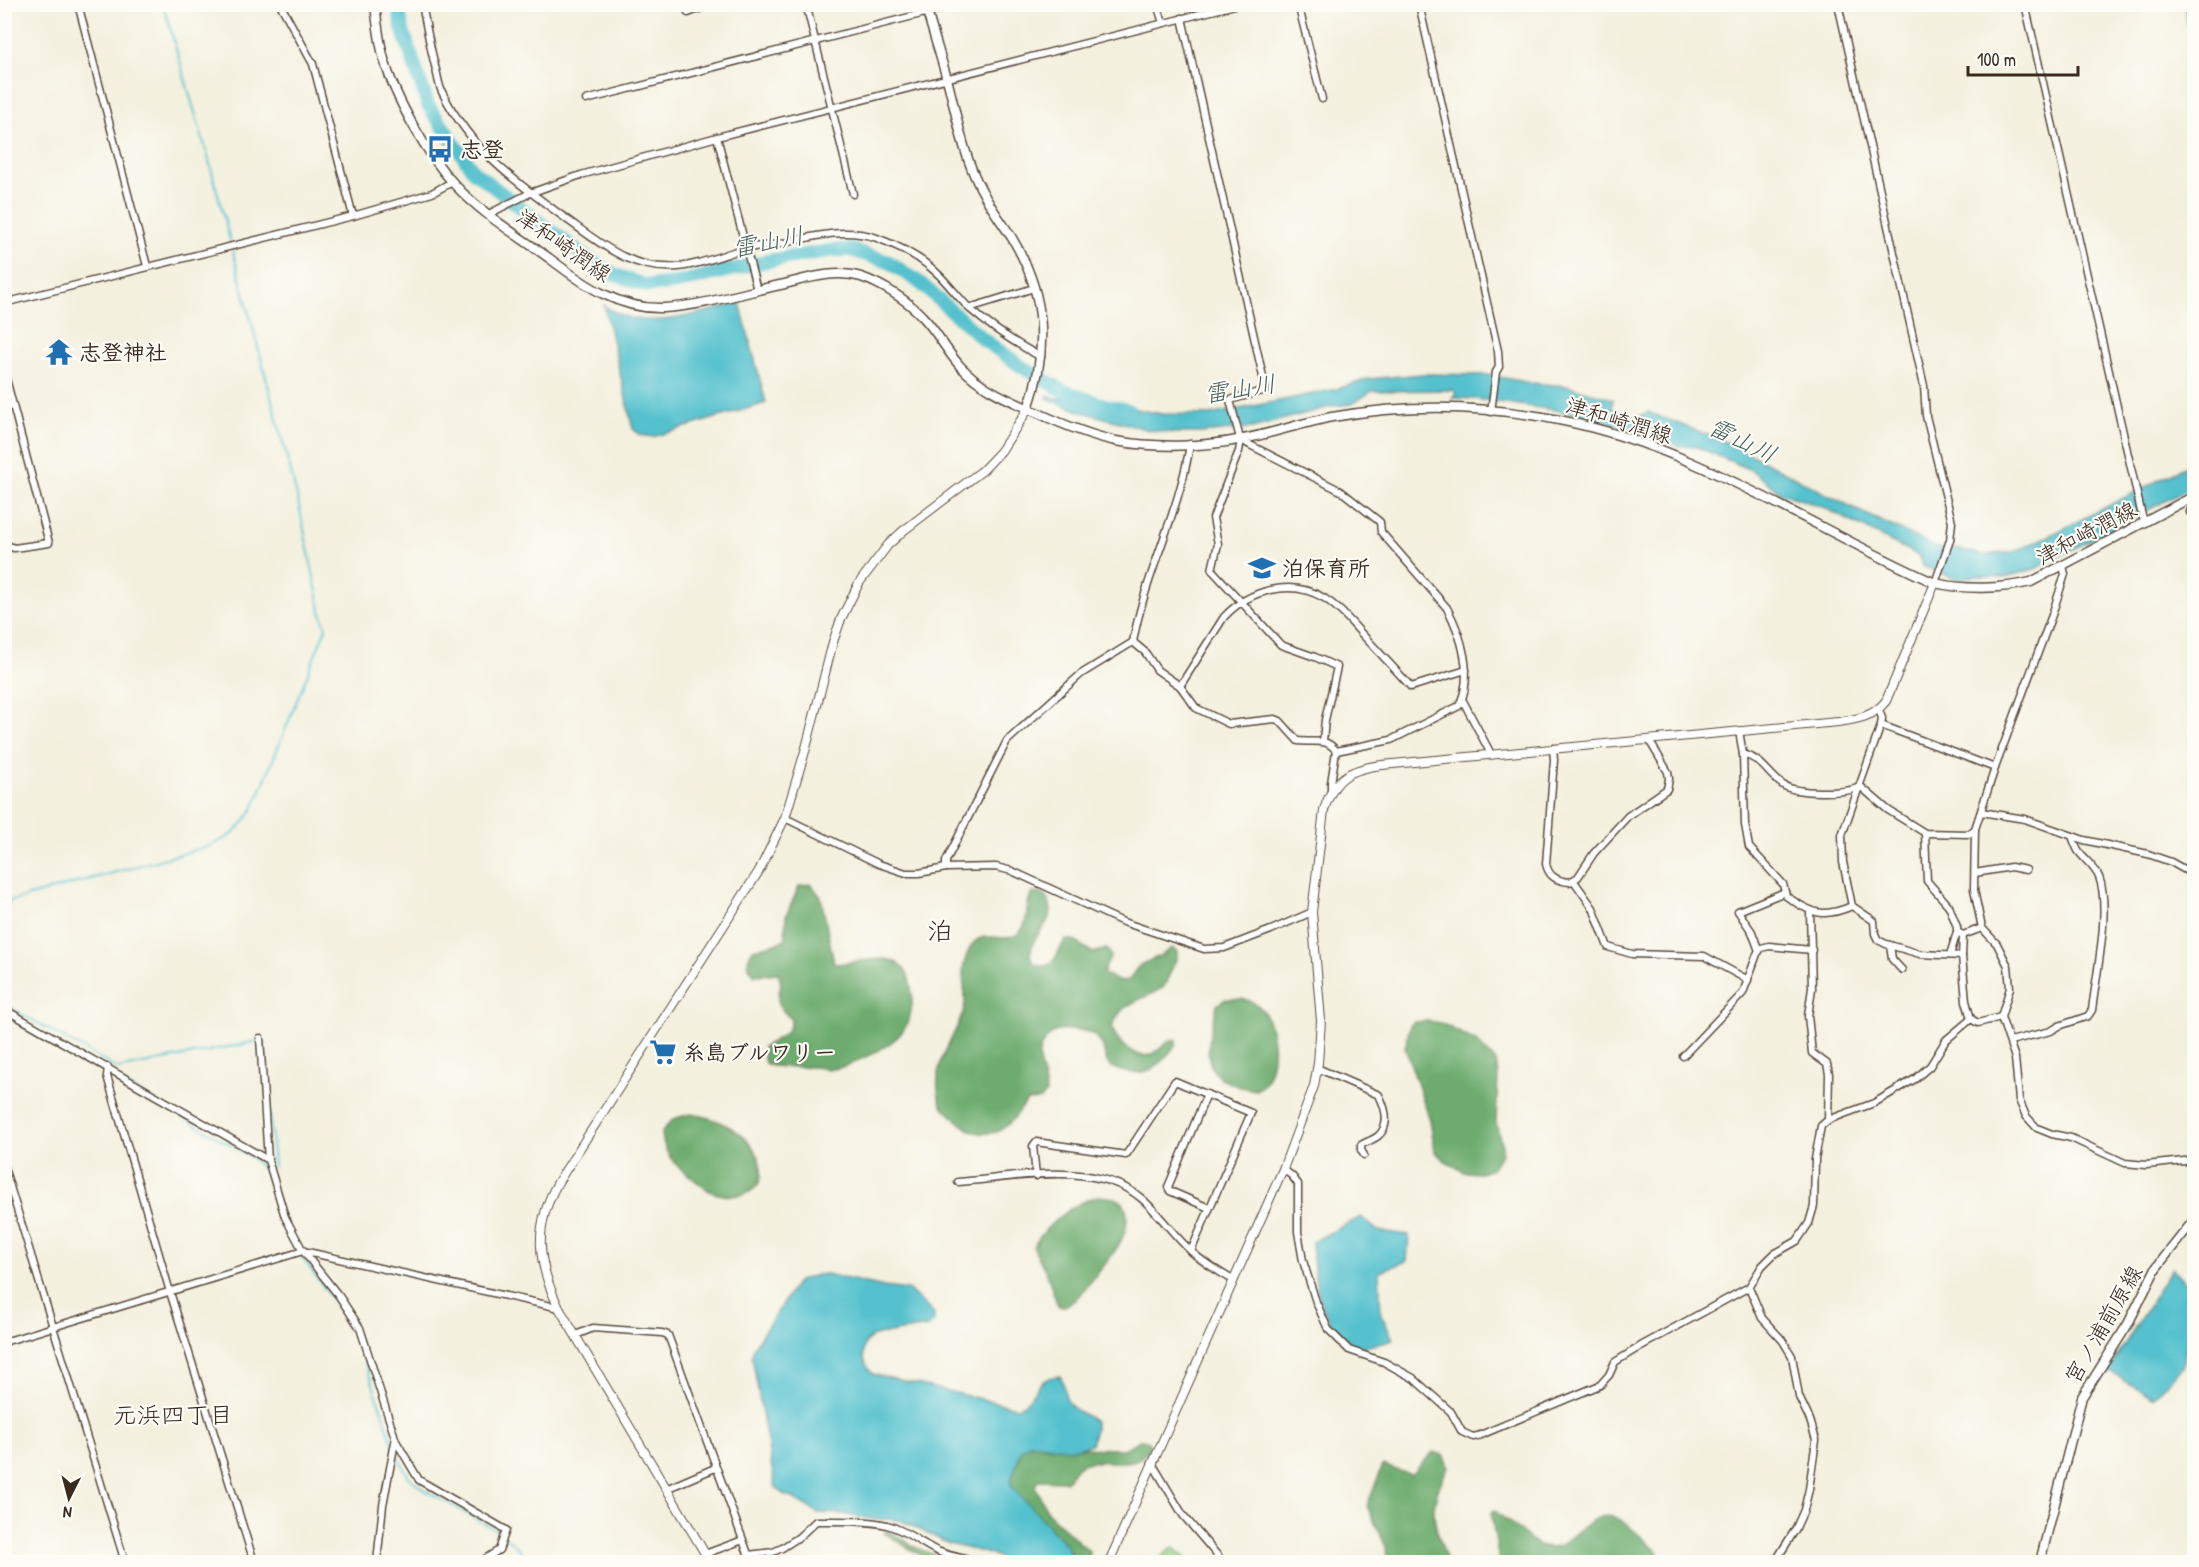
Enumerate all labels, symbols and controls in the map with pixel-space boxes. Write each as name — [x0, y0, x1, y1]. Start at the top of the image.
scale bar — [1968, 39, 2078, 77]
text: 100 m — [1977, 47, 2016, 72]
bus stop icon: 志登 — [425, 134, 455, 164]
place label: 志登 — [460, 134, 504, 164]
street label: 津和崎潤線 — [510, 201, 618, 289]
water label: 雷山川 — [730, 218, 806, 264]
temple icon: 志登神社 — [44, 337, 74, 367]
place label: 志登神社 — [79, 337, 167, 367]
water label: 雷山川 — [1202, 367, 1278, 409]
street label: 津和崎潤線 — [1562, 390, 1676, 450]
water label: 雷山川 — [1704, 410, 1782, 470]
street label: 津和崎潤線 — [2030, 494, 2142, 572]
school or university icon: 泊保育所 — [1247, 553, 1277, 583]
place label: 泊保育所 — [1282, 553, 1370, 583]
district label: 泊 — [927, 913, 953, 948]
supermarket icon: 糸島ブルワリー — [648, 1037, 678, 1067]
place label: 糸島ブルワリー — [683, 1037, 836, 1067]
street label: 宮ノ浦前原線 — [2057, 1259, 2149, 1389]
district label: 元浜四丁目 — [113, 1398, 233, 1430]
north arrow — [39, 1468, 99, 1528]
text: N — [62, 1501, 73, 1524]

